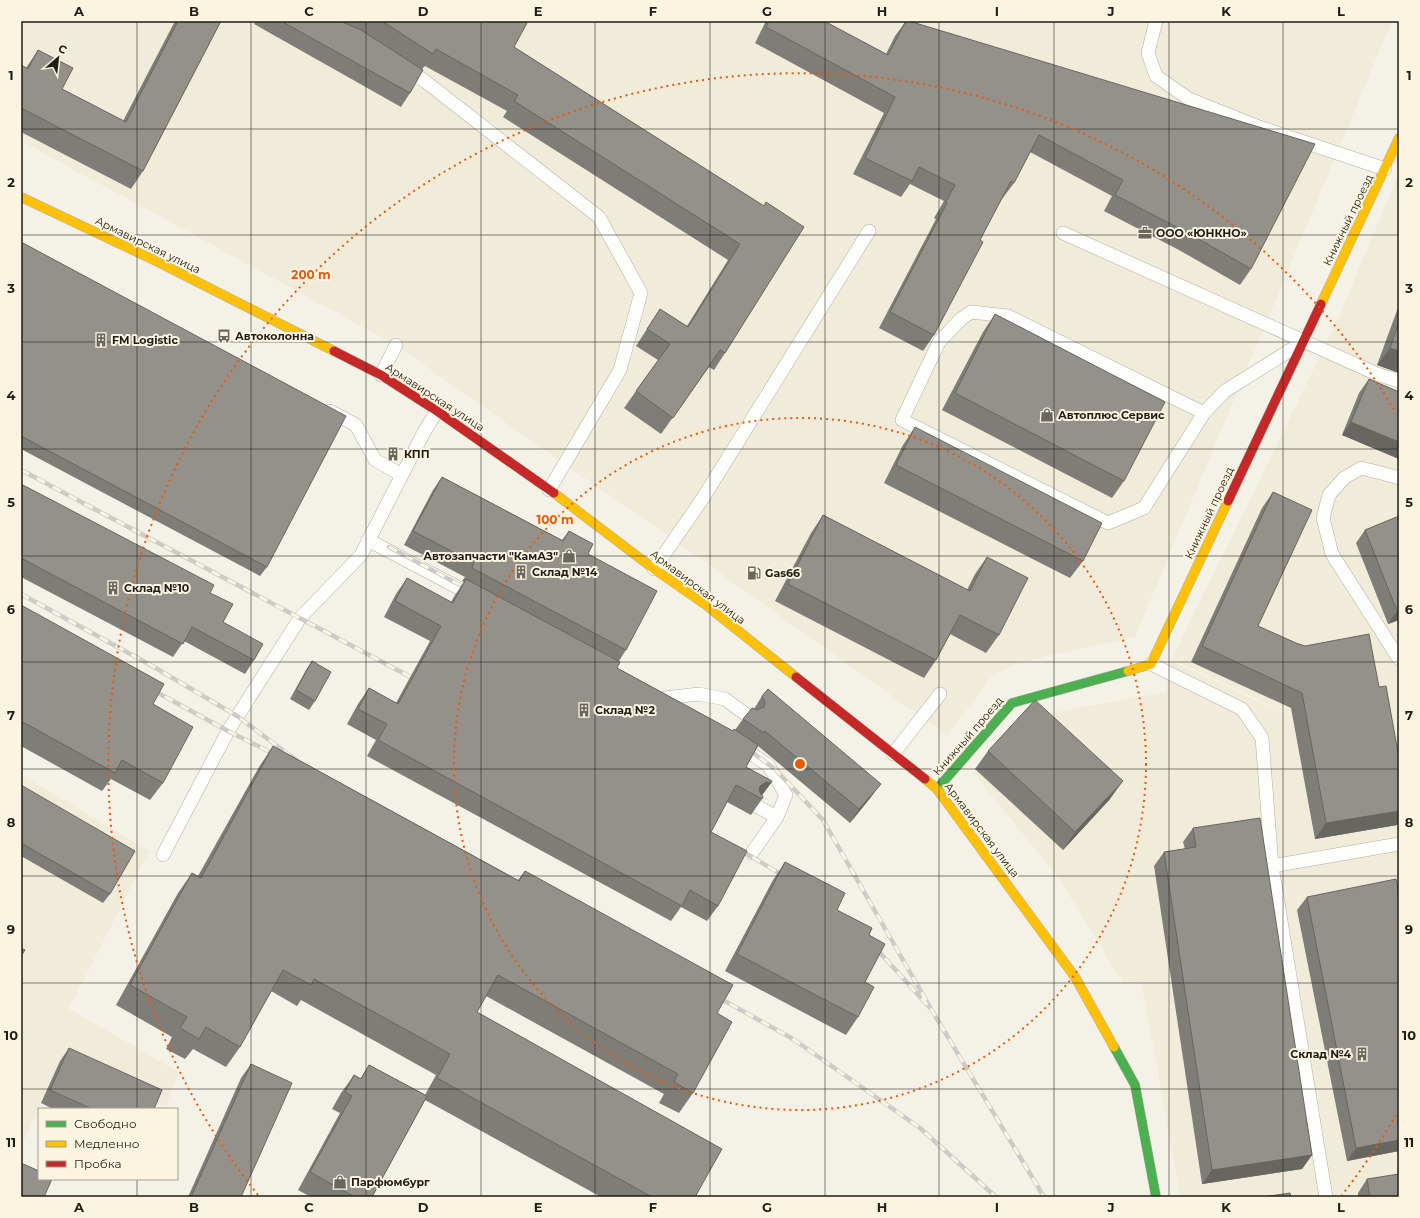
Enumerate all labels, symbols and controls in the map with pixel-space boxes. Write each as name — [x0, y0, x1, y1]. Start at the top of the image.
text: A — [73, 3, 85, 19]
text: B — [189, 3, 199, 19]
text: C — [304, 3, 314, 19]
text: D — [418, 3, 429, 19]
text: E — [534, 3, 543, 19]
text: F — [649, 3, 657, 19]
text: G — [762, 3, 772, 19]
text: H — [877, 3, 887, 19]
text: I — [995, 3, 999, 19]
text: J — [1106, 3, 1115, 19]
text: K — [1221, 3, 1231, 19]
text: L — [1337, 3, 1345, 19]
north arrow — [38, 38, 78, 78]
text: С — [56, 41, 70, 57]
text: 1 — [8, 67, 14, 83]
text: 1 — [1406, 67, 1412, 83]
street label: Книжный проезд — [1320, 172, 1376, 268]
text: 2 — [7, 174, 15, 190]
text: 2 — [1405, 174, 1413, 190]
street label: Армавирская улица — [93, 213, 203, 277]
office icon: ООО «ЮНКНО» — [1137, 225, 1153, 241]
place label: ООО «ЮНКНО» — [1156, 226, 1247, 240]
text: 200 m — [291, 267, 331, 282]
text: 3 — [6, 280, 15, 296]
text: 3 — [1404, 280, 1413, 296]
bus stop icon: Автоколонна — [216, 328, 232, 344]
place label: Автоколонна — [235, 329, 314, 343]
building icon: FM Logistic — [93, 332, 109, 348]
place label: FM Logistic — [112, 333, 178, 347]
street label: Армавирская улица — [383, 360, 487, 434]
text: 4 — [7, 387, 16, 403]
text: 4 — [1405, 387, 1414, 403]
shop icon: Автоплюс Сервис — [1039, 407, 1055, 423]
place label: Автоплюс Сервис — [1058, 408, 1165, 422]
building icon: КПП — [385, 446, 401, 462]
place label: КПП — [404, 447, 430, 461]
street label: Книжный проезд — [1182, 465, 1236, 561]
text: 5 — [7, 494, 15, 510]
text: 5 — [1405, 494, 1413, 510]
text: 100 m — [537, 512, 573, 527]
street label: Армавирская улица — [648, 547, 748, 627]
shop icon: Автозапчасти "КамАЗ" — [561, 548, 577, 564]
place label: Автозапчасти "КамАЗ" — [423, 549, 558, 563]
building icon: Склад №14 — [513, 564, 529, 580]
place label: Склад №14 — [532, 565, 598, 579]
fuel station icon: Gas66 — [746, 565, 762, 581]
place label: Gas66 — [765, 566, 800, 580]
building icon: Склад №10 — [105, 580, 121, 596]
place label: Склад №10 — [124, 581, 190, 595]
text: 6 — [7, 601, 16, 617]
text: 6 — [1405, 601, 1414, 617]
street label: Книжный проезд — [930, 694, 1006, 778]
building icon: Склад №2 — [576, 702, 592, 718]
place label: Склад №2 — [595, 703, 655, 717]
text: 7 — [7, 707, 15, 723]
text: 7 — [1405, 707, 1413, 723]
centre of rings — [793, 757, 807, 771]
street label: Армавирская улица — [942, 780, 1022, 880]
text: 8 — [7, 814, 16, 830]
text: 8 — [1405, 814, 1414, 830]
text: 9 — [7, 921, 15, 937]
text: 9 — [1405, 921, 1413, 937]
text: 10 — [4, 1027, 18, 1043]
text: 10 — [1402, 1027, 1416, 1043]
building icon: Склад №4 — [1354, 1046, 1370, 1062]
place label: Склад №4 — [1290, 1047, 1351, 1061]
legend — [38, 1108, 178, 1180]
text: Свободно — [74, 1116, 137, 1131]
text: 11 — [6, 1134, 16, 1150]
text: 11 — [1404, 1134, 1414, 1150]
text: Медленно — [74, 1136, 140, 1151]
text: Пробка — [74, 1156, 122, 1171]
shop icon: Парфюмбург — [332, 1174, 348, 1190]
place label: Парфюмбург — [351, 1175, 430, 1189]
text: A — [73, 1199, 85, 1215]
text: B — [189, 1199, 199, 1215]
text: C — [304, 1199, 314, 1215]
text: D — [418, 1199, 429, 1215]
text: E — [534, 1199, 543, 1215]
text: F — [649, 1199, 657, 1215]
text: G — [762, 1199, 772, 1215]
text: H — [877, 1199, 887, 1215]
text: I — [995, 1199, 999, 1215]
text: J — [1106, 1199, 1115, 1215]
text: K — [1221, 1199, 1231, 1215]
text: L — [1337, 1199, 1345, 1215]

